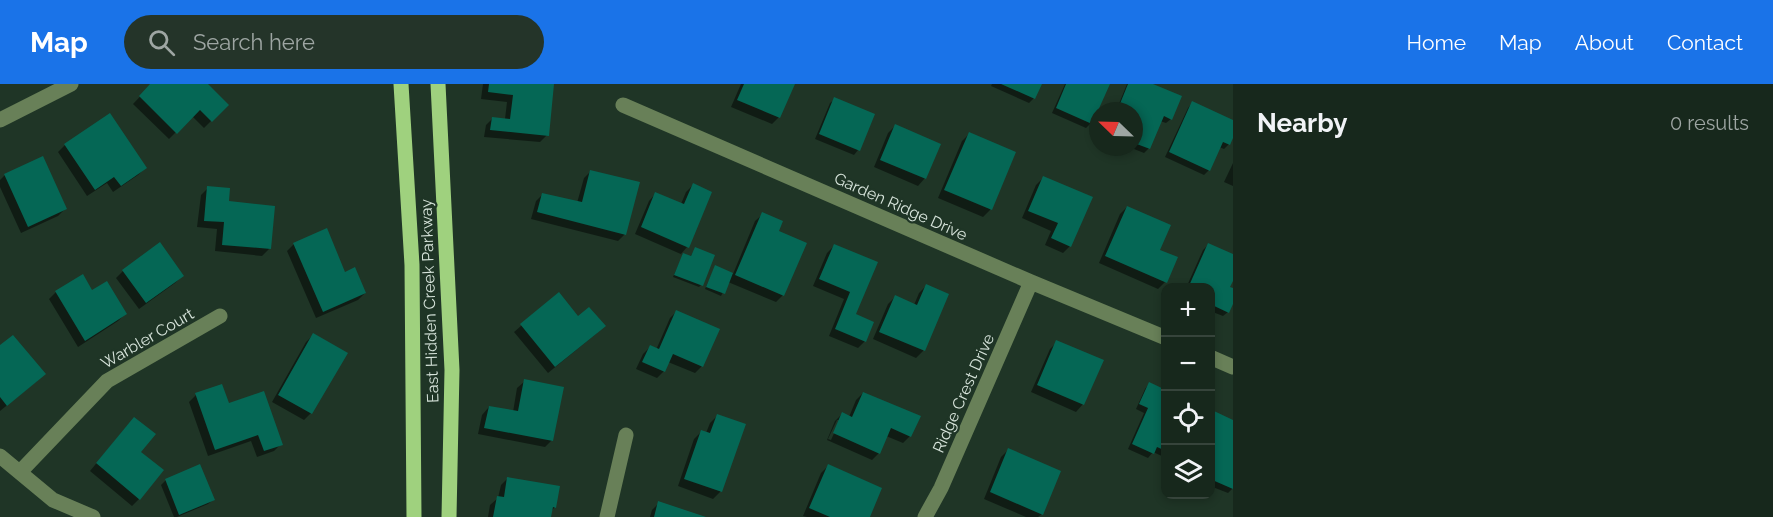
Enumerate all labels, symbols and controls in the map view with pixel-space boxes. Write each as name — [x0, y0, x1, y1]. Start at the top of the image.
search box — [124, 15, 544, 69]
text: Map — [30, 26, 88, 59]
icon: search — [145, 26, 178, 59]
text: Search here — [193, 29, 315, 55]
text: Home — [1407, 30, 1466, 55]
text: Map — [1499, 30, 1542, 55]
text: About — [1575, 30, 1634, 55]
text: Contact — [1667, 30, 1743, 55]
north arrow — [1089, 102, 1143, 156]
text: Nearby — [1257, 108, 1347, 138]
text: 0 results — [1670, 111, 1749, 135]
street label: Garden Ridge Drive — [831, 169, 970, 244]
street label: East Hidden Creek Parkway — [416, 198, 443, 403]
map controls — [1161, 283, 1215, 499]
button: + — [1161, 283, 1215, 337]
street label: Warbler Court — [97, 304, 198, 373]
street label: Ridge Crest Drive — [929, 331, 998, 456]
button: − — [1161, 337, 1215, 391]
button: locate — [1161, 391, 1215, 445]
button: layers — [1161, 445, 1215, 499]

